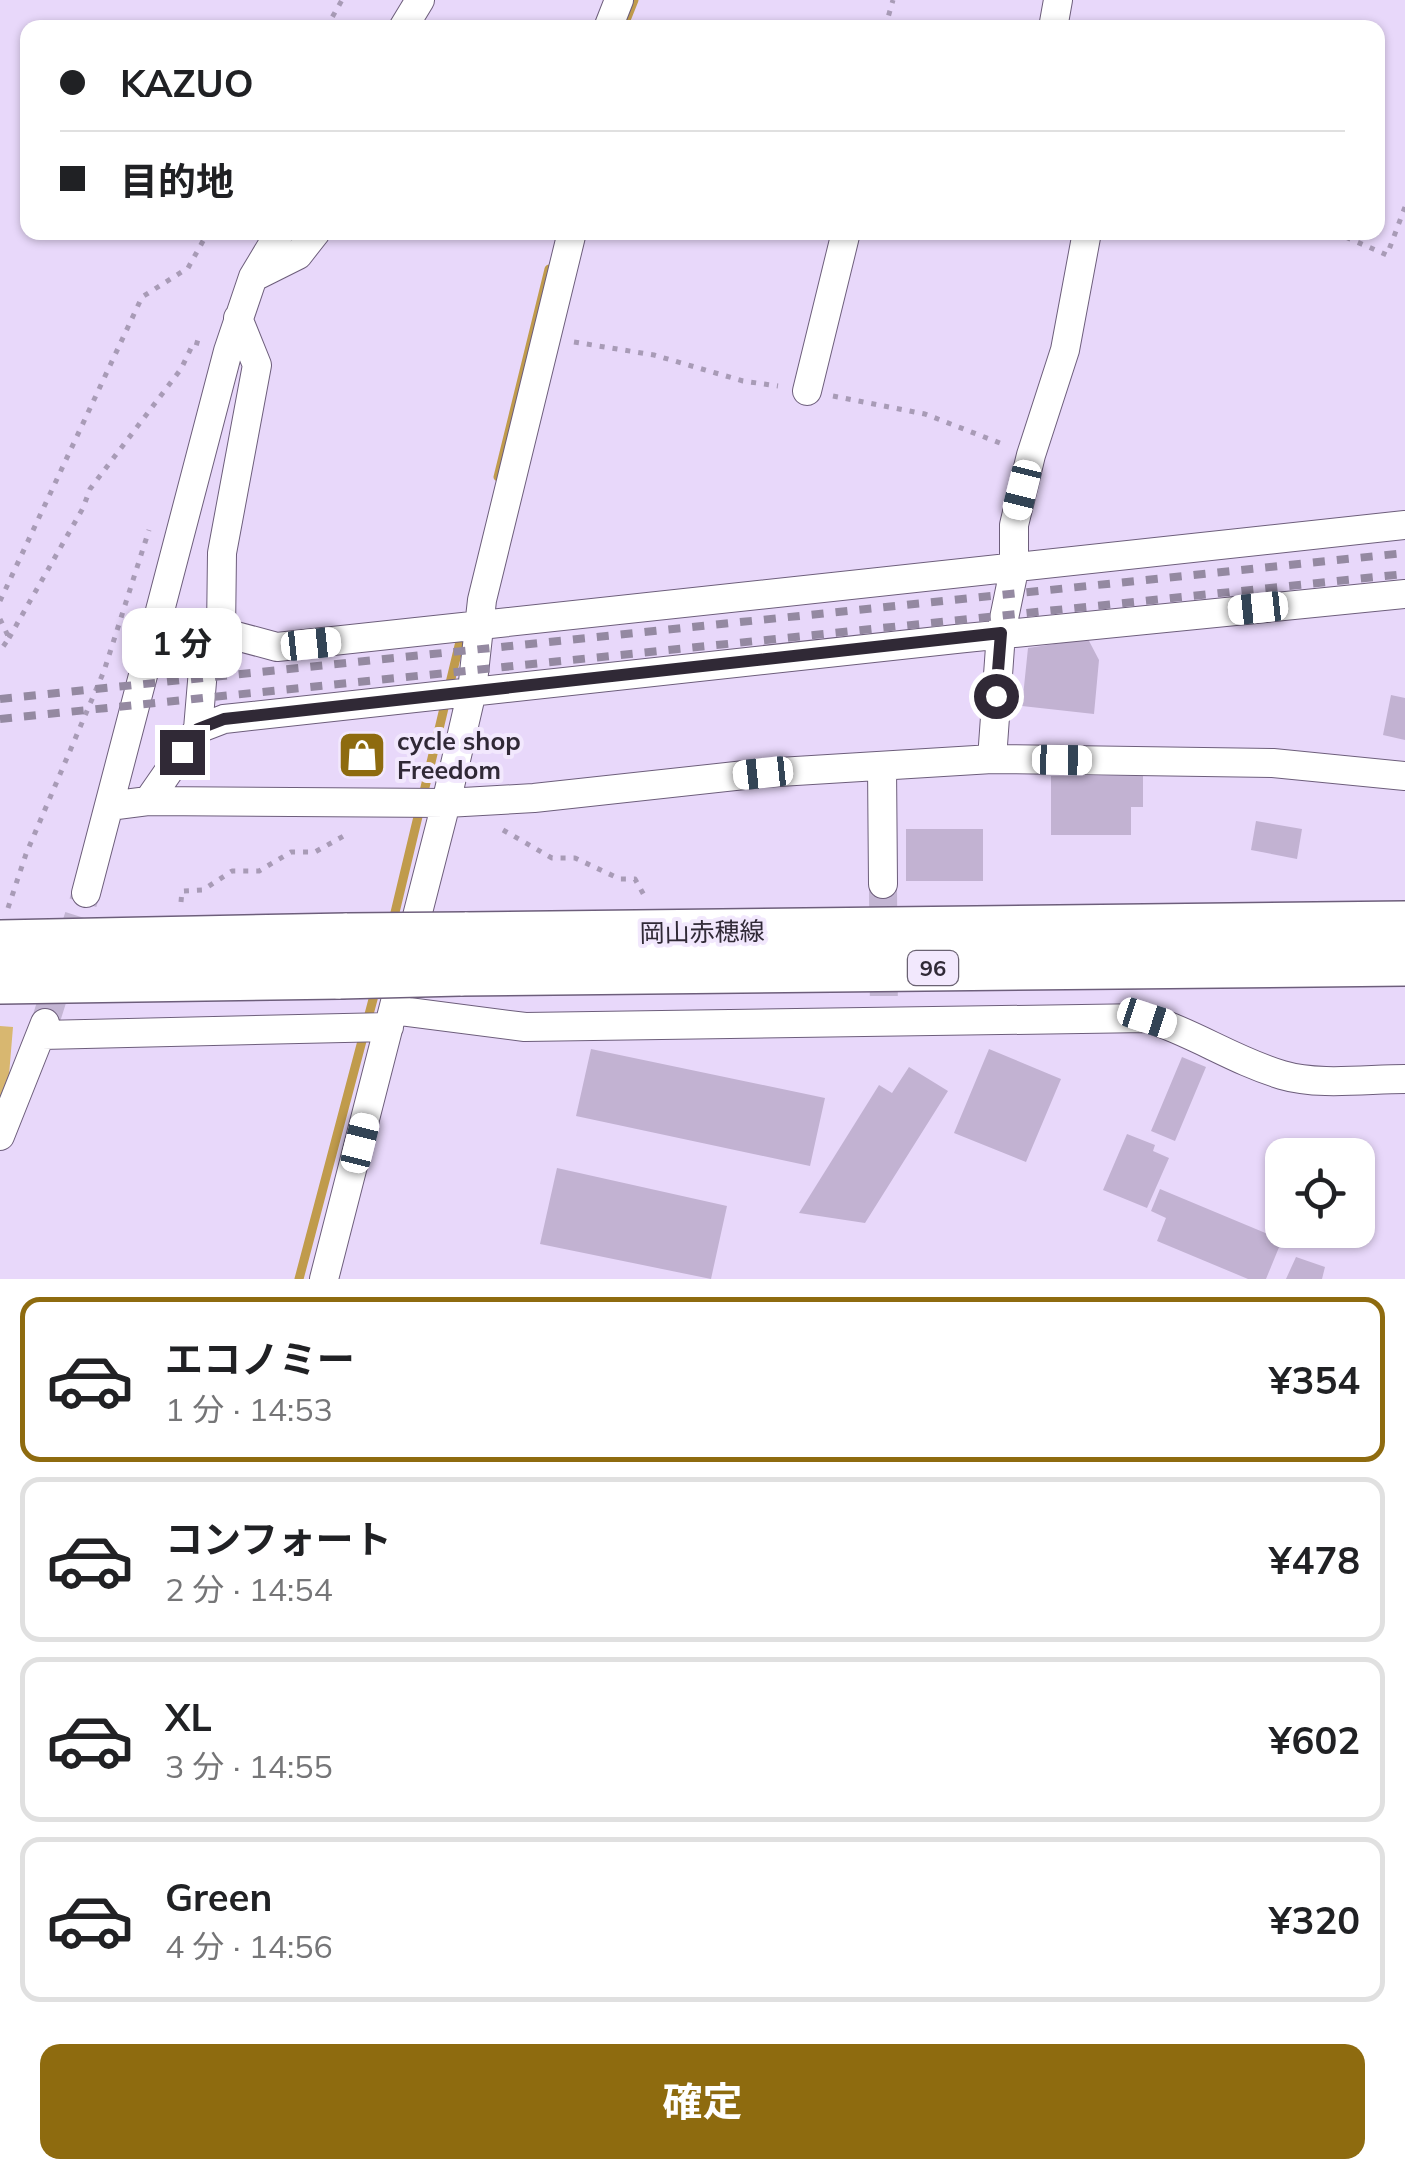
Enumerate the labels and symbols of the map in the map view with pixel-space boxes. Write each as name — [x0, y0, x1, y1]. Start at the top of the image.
car — [1000, 457, 1044, 523]
car — [1227, 590, 1289, 626]
callout: 1 分 — [122, 607, 242, 677]
car — [280, 626, 342, 662]
route start — [974, 674, 1019, 719]
place label: cycle shop Freedom — [397, 725, 521, 785]
shop icon: cycle shop Freedom — [336, 729, 388, 781]
route end — [160, 730, 205, 775]
car — [1032, 744, 1092, 776]
car — [732, 755, 794, 791]
street label: 岡山赤穂線 — [639, 915, 765, 948]
road number: 96 — [908, 951, 958, 985]
car — [1114, 994, 1180, 1042]
car — [338, 1110, 382, 1176]

